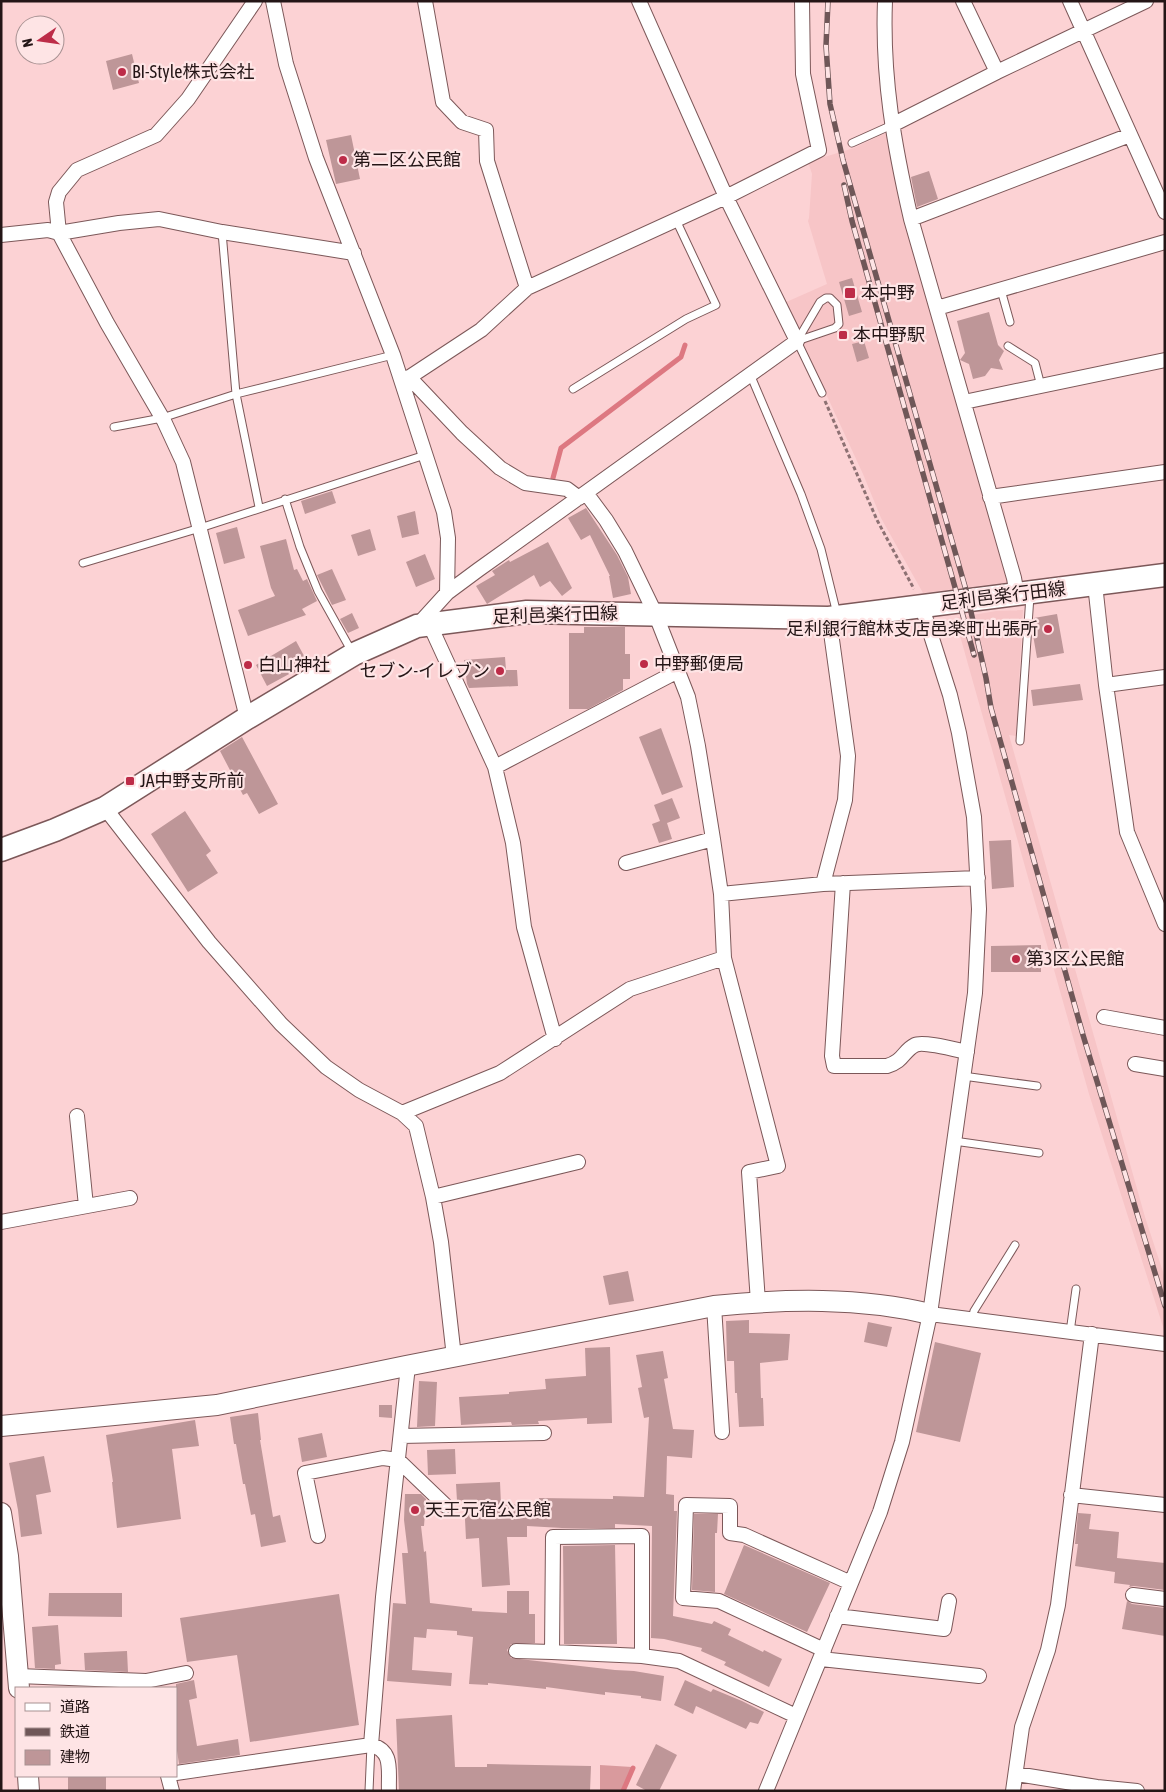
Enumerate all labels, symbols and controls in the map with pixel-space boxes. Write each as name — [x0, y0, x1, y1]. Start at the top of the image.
north arrow — [15, 15, 65, 65]
text: N — [19, 37, 36, 49]
place label: BI-Style株式会社 — [132, 61, 255, 82]
marker: BI-Style株式会社 — [116, 66, 128, 78]
place label: 第二区公民館 — [353, 149, 461, 170]
marker: 第二区公民館 — [337, 154, 349, 166]
place label: 本中野 — [861, 282, 915, 303]
marker: 本中野 — [843, 286, 857, 300]
place label: 本中野駅 — [853, 324, 925, 345]
marker: 本中野駅 — [837, 329, 849, 341]
street label: 足利邑楽行田線 — [939, 577, 1067, 614]
street label: 足利邑楽行田線 — [492, 602, 618, 627]
place label: 足利銀行館林支店邑楽町出張所 — [786, 618, 1038, 639]
marker: 足利銀行館林支店邑楽町出張所 — [1042, 623, 1054, 635]
place label: 中野郵便局 — [654, 653, 744, 674]
place label: 白山神社 — [258, 654, 330, 675]
marker: 中野郵便局 — [638, 658, 650, 670]
marker: 白山神社 — [242, 659, 254, 671]
place label: セブン-イレブン — [360, 660, 490, 681]
marker: セブン-イレブン — [494, 665, 506, 677]
place label: JA中野支所前 — [140, 770, 245, 791]
marker: JA中野支所前 — [124, 775, 136, 787]
place label: 第3区公民館 — [1026, 948, 1124, 969]
marker: 第3区公民館 — [1010, 953, 1022, 965]
place label: 天王元宿公民館 — [425, 1499, 551, 1520]
marker: 天王元宿公民館 — [409, 1504, 421, 1516]
legend — [15, 1687, 178, 1777]
text: 道路 — [60, 1698, 90, 1715]
text: 鉄道 — [60, 1723, 90, 1740]
text: 建物 — [60, 1748, 90, 1765]

